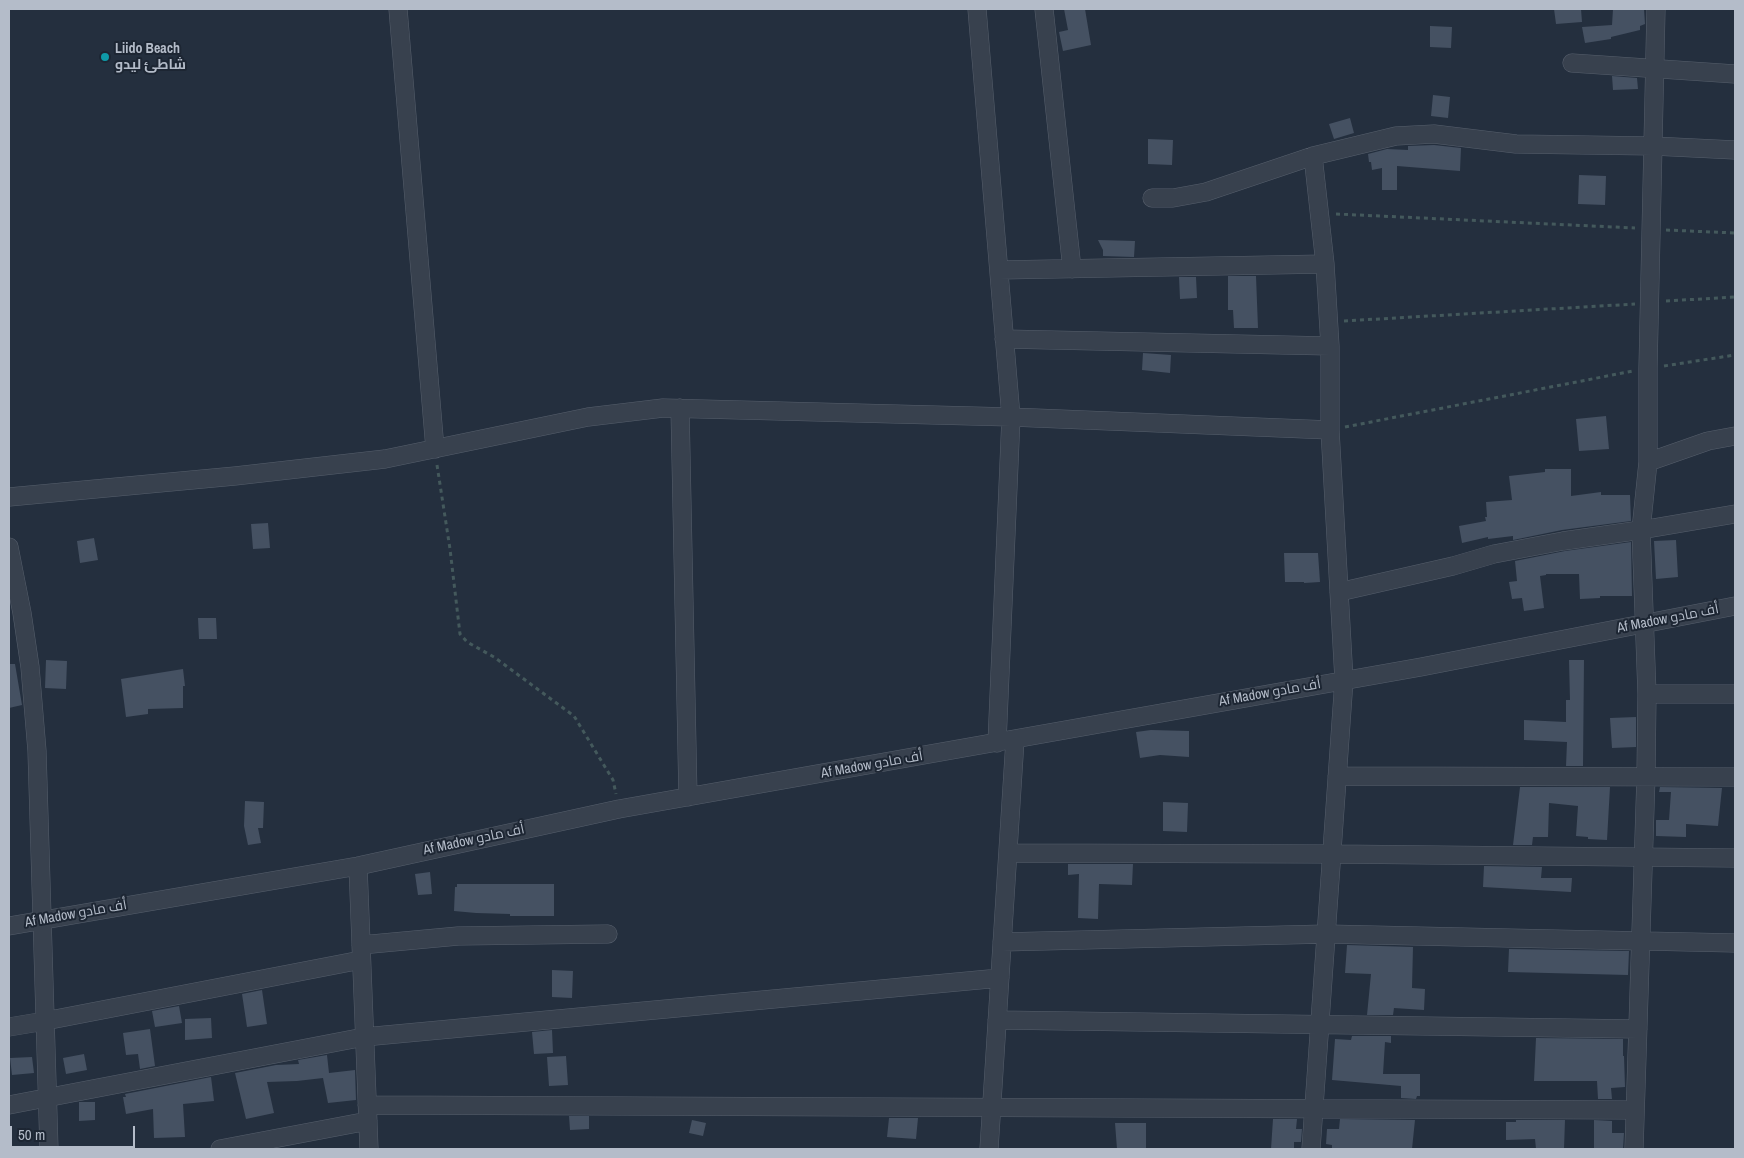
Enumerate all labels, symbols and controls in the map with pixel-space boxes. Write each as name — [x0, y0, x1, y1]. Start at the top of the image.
place label: Liido Beach شاطئ ليدو — [115, 41, 186, 74]
marker: Liido Beach شاطئ ليدو — [99, 51, 111, 63]
street label: Af Madow أف مادو — [1616, 601, 1720, 637]
street label: Af Madow أف مادو — [1218, 676, 1322, 710]
street label: Af Madow أف مادو — [820, 748, 924, 782]
street label: Af Madow أف مادو — [422, 821, 526, 859]
street label: Af Madow أف مادو — [24, 897, 128, 931]
scale bar — [12, 1116, 138, 1148]
text: 50 m — [18, 1124, 45, 1145]

